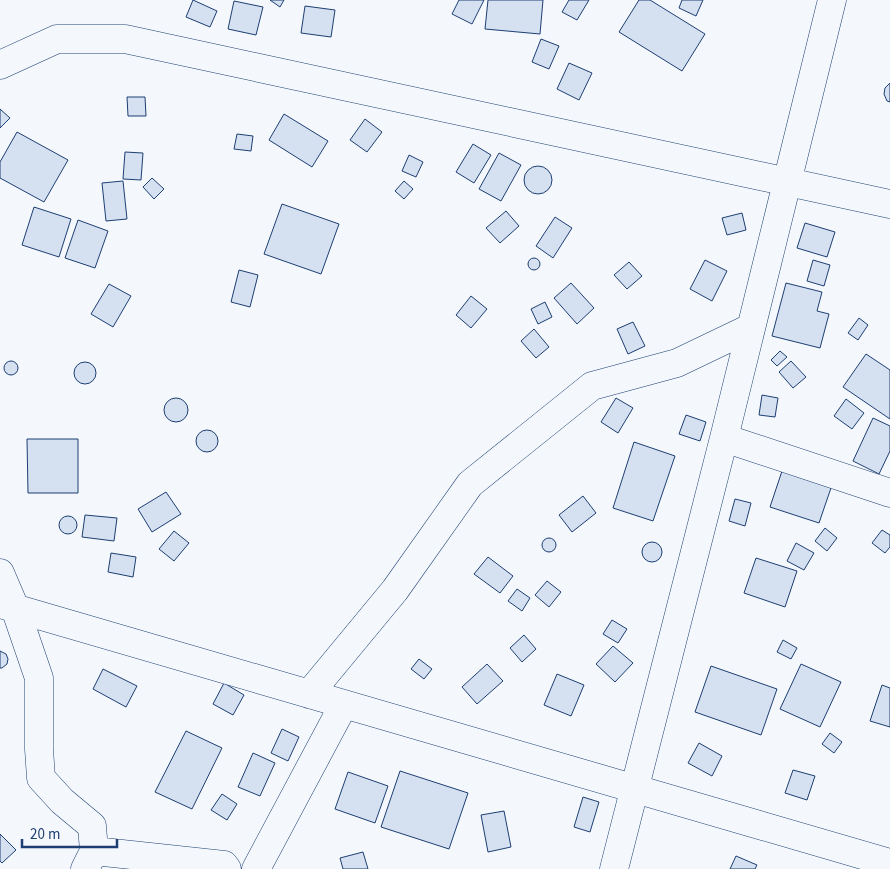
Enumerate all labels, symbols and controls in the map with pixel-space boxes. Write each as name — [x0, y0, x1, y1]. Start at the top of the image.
scale bar — [22, 816, 118, 848]
text: 20 m — [30, 824, 60, 845]

